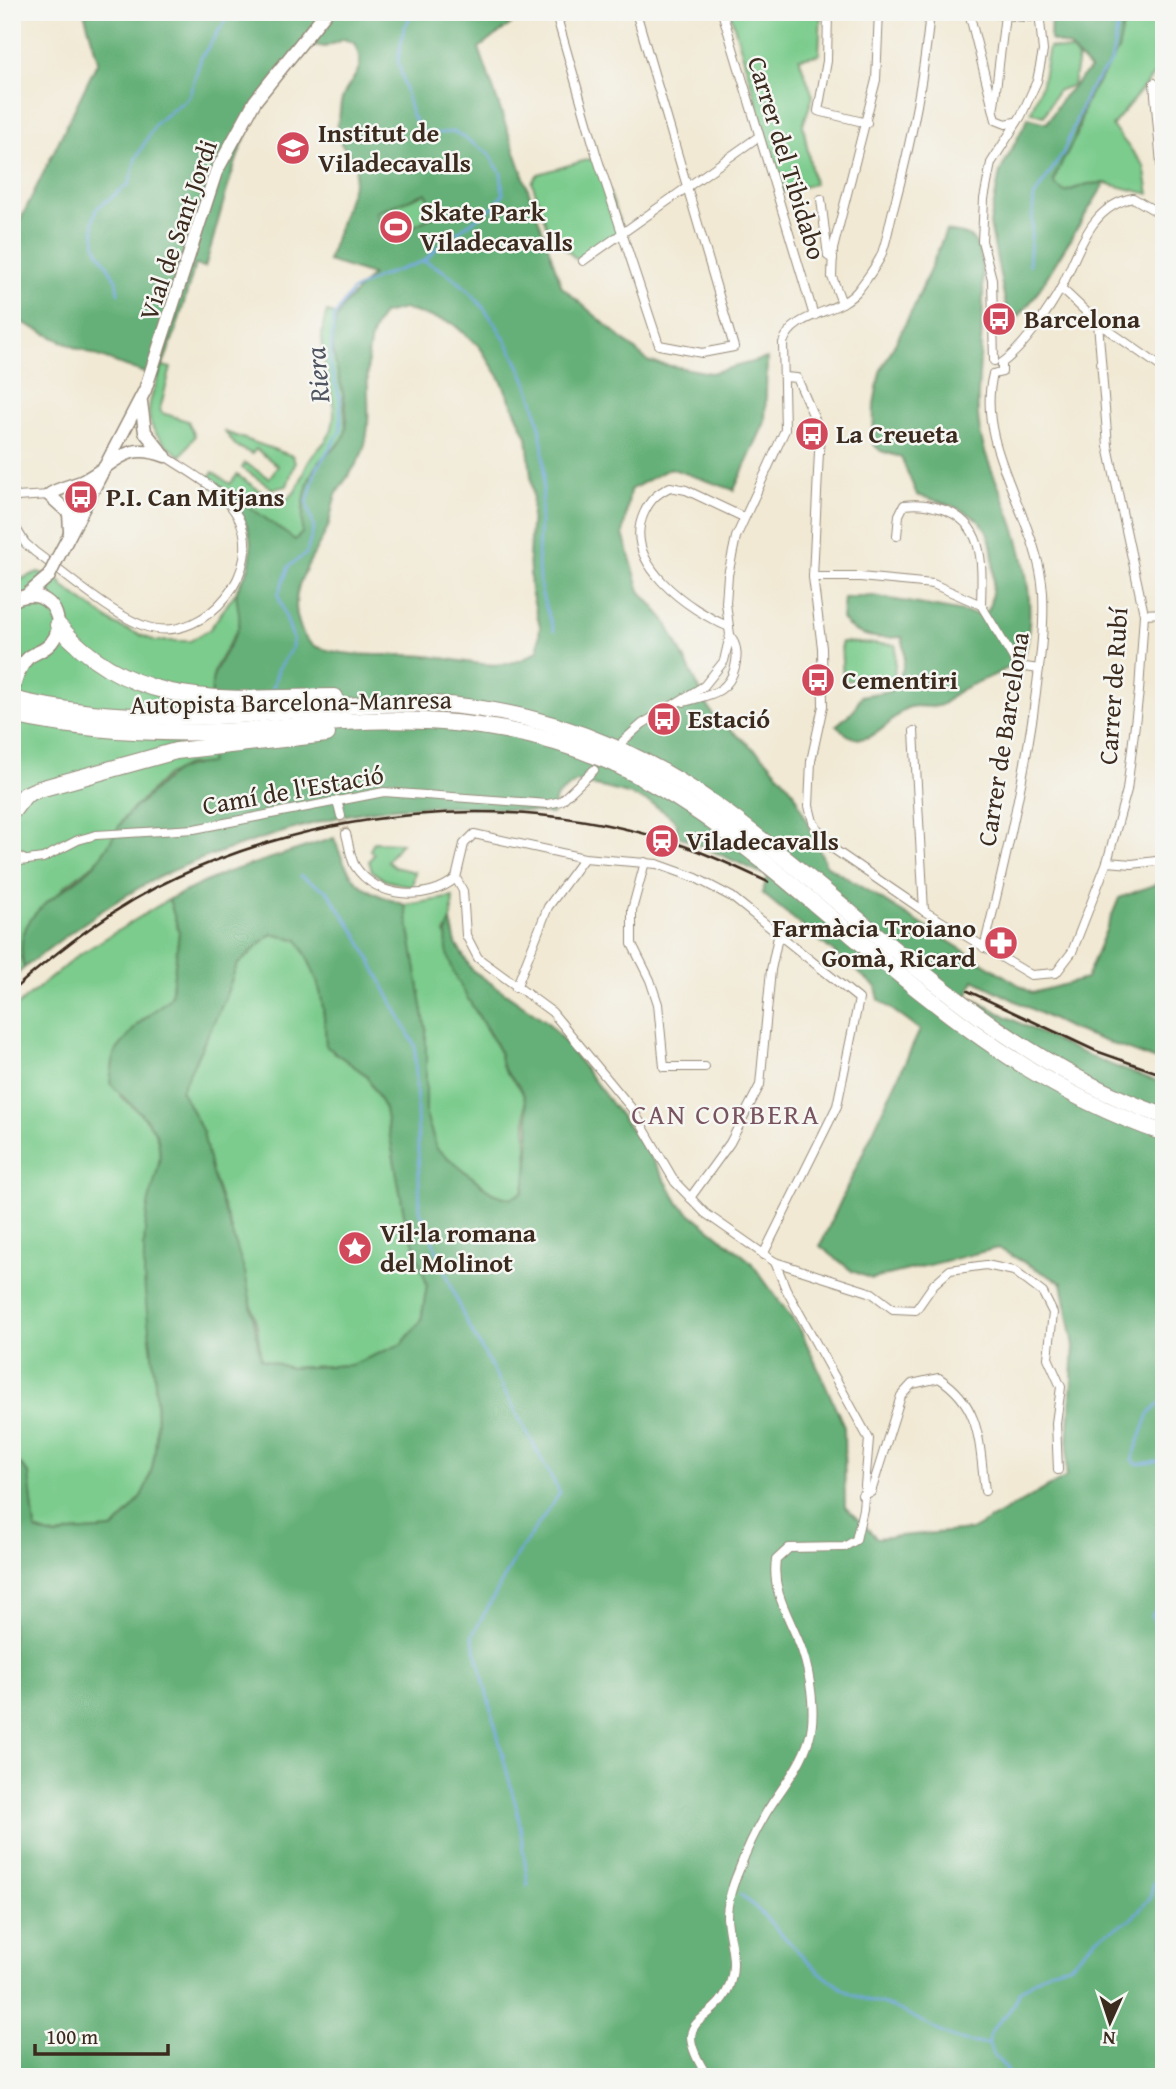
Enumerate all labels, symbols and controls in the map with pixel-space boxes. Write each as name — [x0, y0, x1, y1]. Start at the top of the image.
street label: Carrer del Tibidabo — [738, 51, 837, 264]
place label: Institut de Viladecavalls — [318, 113, 471, 182]
school or university icon: Institut de Viladecavalls — [274, 129, 312, 167]
street label: Vial de Sant Jordi — [128, 134, 227, 326]
place label: Skate Park Viladecavalls — [420, 192, 573, 261]
sports icon: Skate Park Viladecavalls — [377, 208, 415, 246]
place label: Barcelona — [1024, 299, 1141, 338]
bus stop icon: Barcelona — [980, 300, 1018, 338]
water label: Riera — [294, 345, 339, 406]
place label: La Creueta — [836, 414, 959, 453]
bus stop icon: La Creueta — [793, 415, 831, 453]
place label: P.I. Can Mitjans — [106, 477, 285, 516]
bus stop icon: P.I. Can Mitjans — [62, 478, 100, 516]
street label: Carrer de Rubí — [1088, 605, 1138, 766]
street label: Carrer de Barcelona — [966, 628, 1039, 849]
place label: Cementiri — [842, 660, 958, 699]
bus stop icon: Cementiri — [799, 661, 837, 699]
street label: Autopista Barcelona-Manresa — [130, 679, 453, 724]
place label: Estació — [688, 699, 770, 738]
bus stop icon: Estació — [645, 700, 683, 738]
street label: Camí de l'Estació — [199, 754, 387, 825]
place label: Viladecavalls — [686, 821, 839, 860]
station icon: Viladecavalls — [643, 822, 681, 860]
place label: Farmàcia Troiano Gomà, Ricard — [772, 908, 976, 977]
pharmacy icon: Farmàcia Troiano Gomà, Ricard — [982, 924, 1020, 962]
district label: CAN CORBERA — [631, 1093, 821, 1134]
place label: Vil·la romana del Molinot — [380, 1213, 537, 1282]
place icon: Vil·la romana del Molinot — [336, 1229, 374, 1267]
north arrow — [1074, 1988, 1144, 2058]
scale bar — [35, 2012, 168, 2056]
text: 100 m — [46, 2021, 98, 2052]
text: N — [1102, 2025, 1116, 2053]

